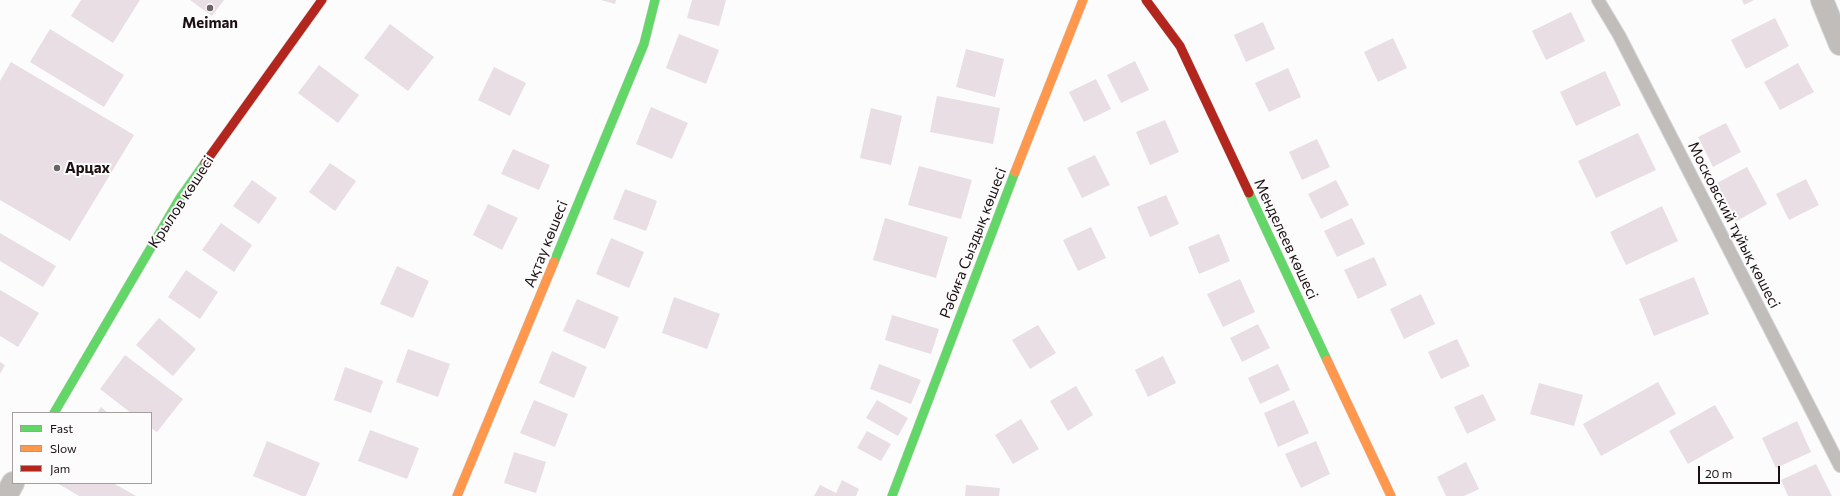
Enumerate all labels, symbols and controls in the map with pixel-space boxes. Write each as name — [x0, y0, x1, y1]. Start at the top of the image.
marker: Meiman — [205, 3, 215, 13]
place label: Meiman — [182, 14, 238, 32]
street label: Московский тұйық көшесі — [1684, 139, 1784, 311]
street label: Крылов көшесі — [144, 152, 218, 252]
place label: Арцах — [65, 159, 110, 177]
marker: Арцах — [52, 163, 62, 173]
street label: Рәбиға Сыздық көшесі — [936, 165, 1010, 321]
street label: Менделеев көшесі — [1250, 176, 1322, 302]
street label: Ақтау көшесі — [520, 198, 572, 290]
legend — [12, 412, 152, 484]
text: Fast — [50, 421, 73, 435]
text: Slow — [50, 441, 77, 455]
scale bar — [1700, 458, 1782, 484]
text: Jam — [50, 461, 70, 475]
text: 20 m — [1705, 466, 1732, 480]

